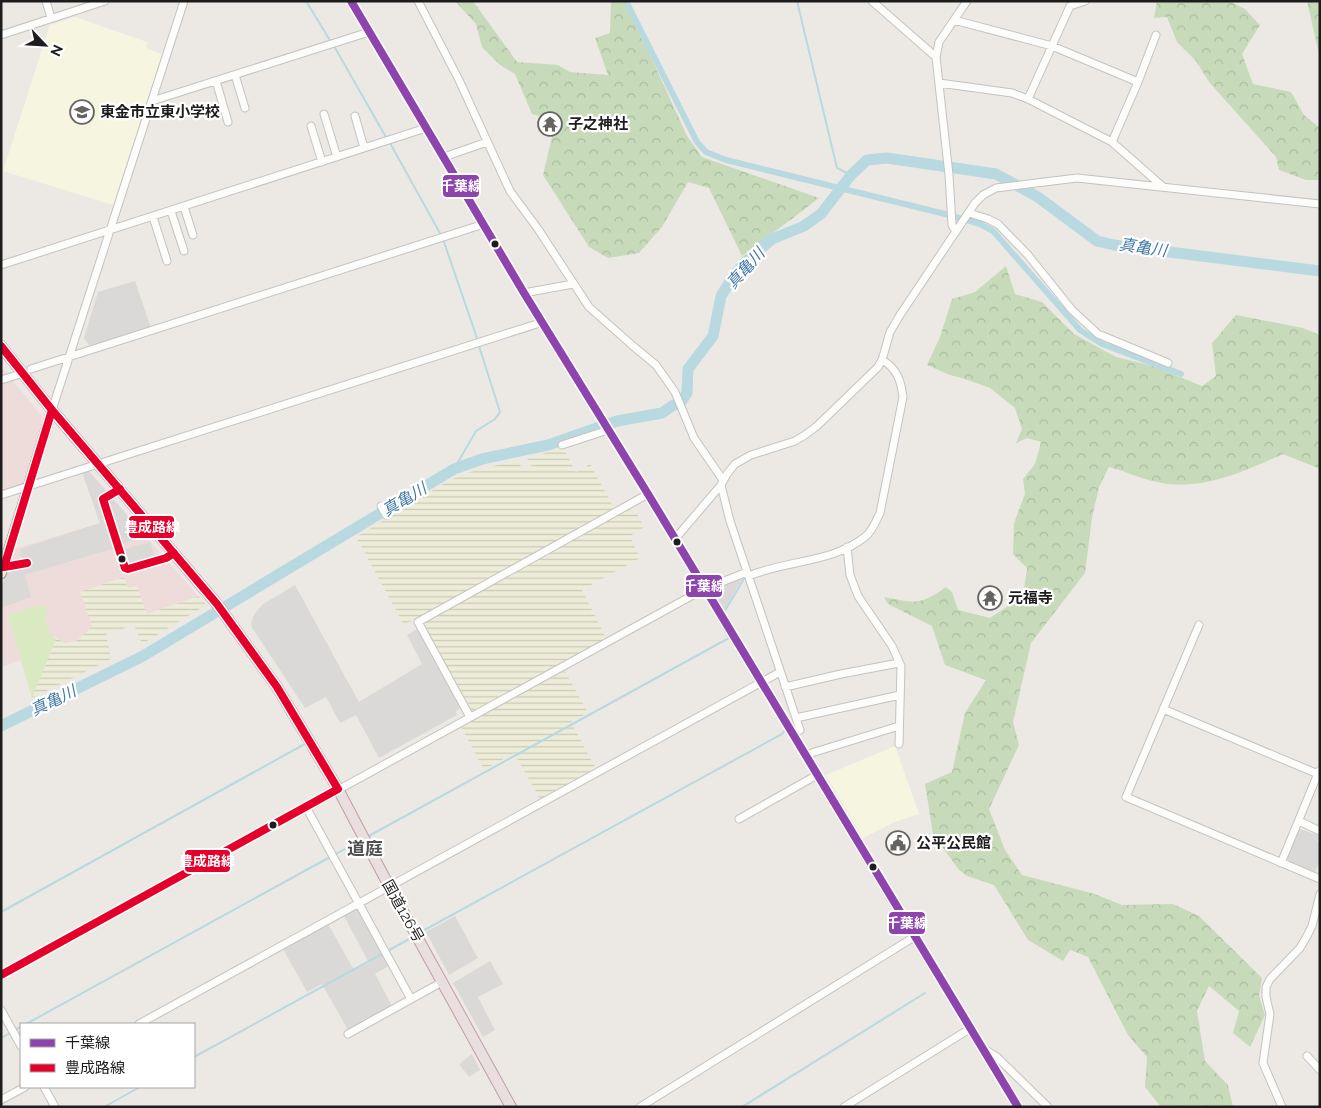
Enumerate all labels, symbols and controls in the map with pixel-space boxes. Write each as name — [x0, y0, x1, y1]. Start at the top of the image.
north arrow — [20, 20, 70, 70]
text: N — [47, 42, 66, 59]
school or university icon: 東金市立東小学校 — [69, 99, 95, 125]
place label: 東金市立東小学校 — [100, 103, 220, 121]
temple icon: 子之神社 — [537, 111, 563, 137]
place label: 子之神社 — [568, 115, 628, 133]
line badge: 千葉線 — [442, 174, 480, 198]
text: 千葉線 — [440, 178, 482, 194]
water label: 真亀川 — [1118, 235, 1170, 261]
unlabelled marker — [490, 239, 500, 249]
water label: 真亀川 — [722, 243, 770, 293]
water label: 真亀川 — [379, 478, 431, 520]
line badge: 豊成路線 — [128, 515, 175, 539]
text: 豊成路線 — [124, 519, 180, 535]
unlabelled marker — [672, 537, 682, 547]
unlabelled marker — [117, 554, 127, 564]
line badge: 千葉線 — [685, 574, 723, 598]
text: 千葉線 — [683, 578, 725, 594]
temple icon: 元福寺 — [977, 585, 1003, 611]
place label: 元福寺 — [1008, 589, 1053, 607]
water label: 真亀川 — [27, 681, 81, 720]
unlabelled marker — [268, 820, 278, 830]
public building icon: 公平公民館 — [885, 830, 911, 856]
place label: 公平公民館 — [916, 834, 991, 852]
district label: 道庭 — [347, 838, 383, 859]
line badge: 豊成路線 — [184, 849, 231, 873]
text: 豊成路線 — [179, 853, 235, 869]
unlabelled marker — [868, 862, 878, 872]
street label: 国道126号 — [379, 877, 427, 945]
line badge: 千葉線 — [888, 911, 926, 935]
text: 千葉線 — [886, 915, 928, 931]
legend — [20, 1023, 195, 1088]
text: 千葉線 — [65, 1034, 110, 1052]
text: 豊成路線 — [65, 1059, 125, 1077]

